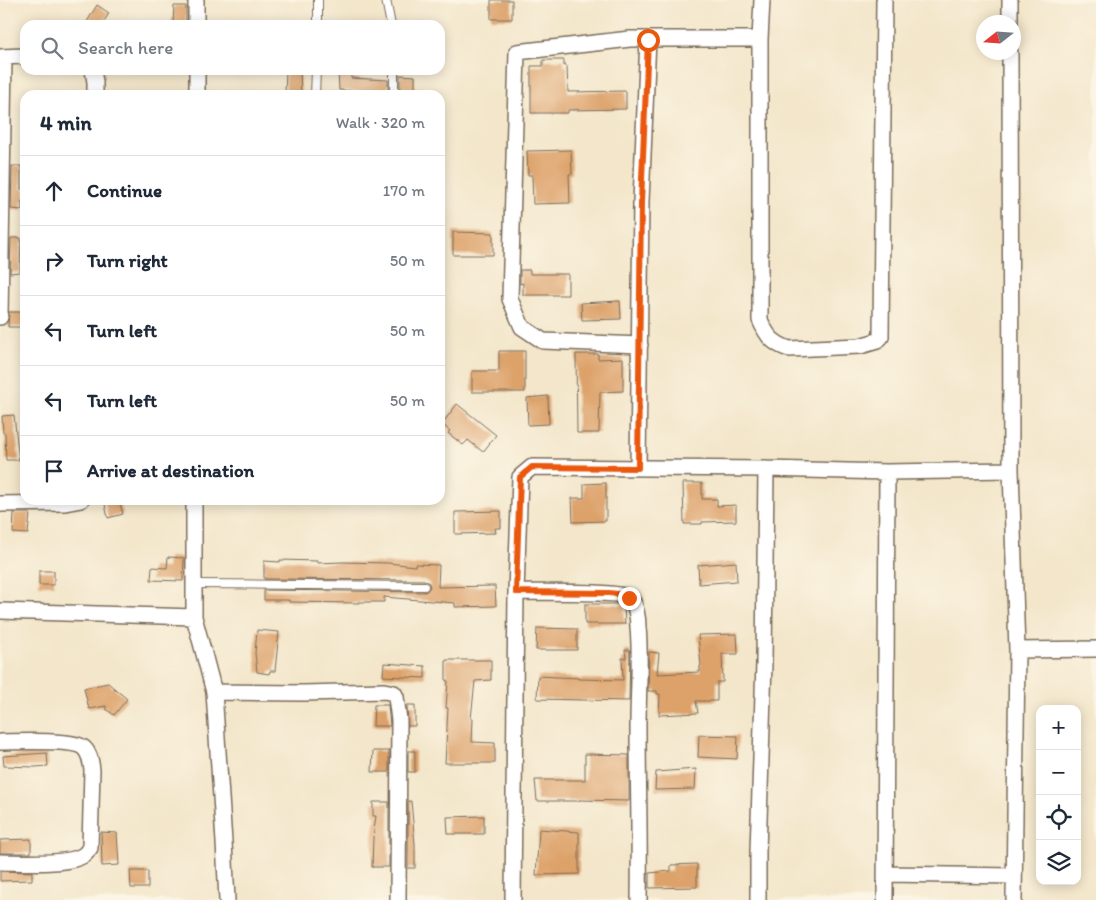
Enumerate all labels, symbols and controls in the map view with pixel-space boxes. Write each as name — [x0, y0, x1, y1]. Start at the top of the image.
north arrow — [976, 15, 1021, 60]
search box — [20, 20, 445, 75]
route start — [637, 29, 660, 52]
icon: search — [38, 34, 66, 62]
text: Search here — [78, 36, 173, 59]
text: 4 min — [40, 110, 92, 135]
text: Walk · 320 m — [336, 113, 425, 132]
icon: ahead — [40, 177, 68, 205]
text: Continue — [87, 179, 162, 202]
text: 170 m — [383, 181, 425, 200]
icon: right — [40, 247, 68, 275]
text: Turn right — [87, 249, 168, 272]
text: 50 m — [390, 251, 425, 270]
icon: left — [40, 317, 68, 345]
text: Turn left — [87, 319, 157, 342]
text: 50 m — [390, 321, 425, 340]
icon: left — [40, 387, 68, 415]
text: Turn left — [87, 389, 157, 412]
text: 50 m — [390, 391, 425, 410]
icon: arrive — [40, 457, 68, 485]
text: Arrive at destination — [87, 459, 254, 482]
route end — [618, 587, 641, 610]
map controls — [1036, 705, 1081, 885]
button: + — [1036, 705, 1081, 750]
button: − — [1036, 750, 1081, 795]
button: locate — [1036, 795, 1081, 840]
button: layers — [1036, 840, 1081, 885]

